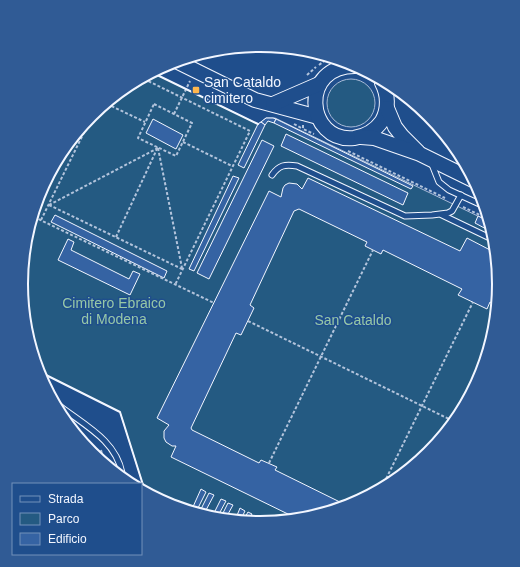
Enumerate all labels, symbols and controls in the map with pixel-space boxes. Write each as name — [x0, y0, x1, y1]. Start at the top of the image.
place label: San Cataldo cimitero — [204, 74, 281, 106]
marker: San Cataldo cimitero — [191, 85, 201, 95]
park label: Cimitero Ebraico di Modena — [62, 295, 166, 327]
park label: San Cataldo — [314, 312, 392, 328]
legend — [12, 483, 142, 555]
text: Strada — [48, 492, 84, 506]
text: Parco — [48, 512, 80, 526]
text: Edificio — [48, 532, 87, 546]

